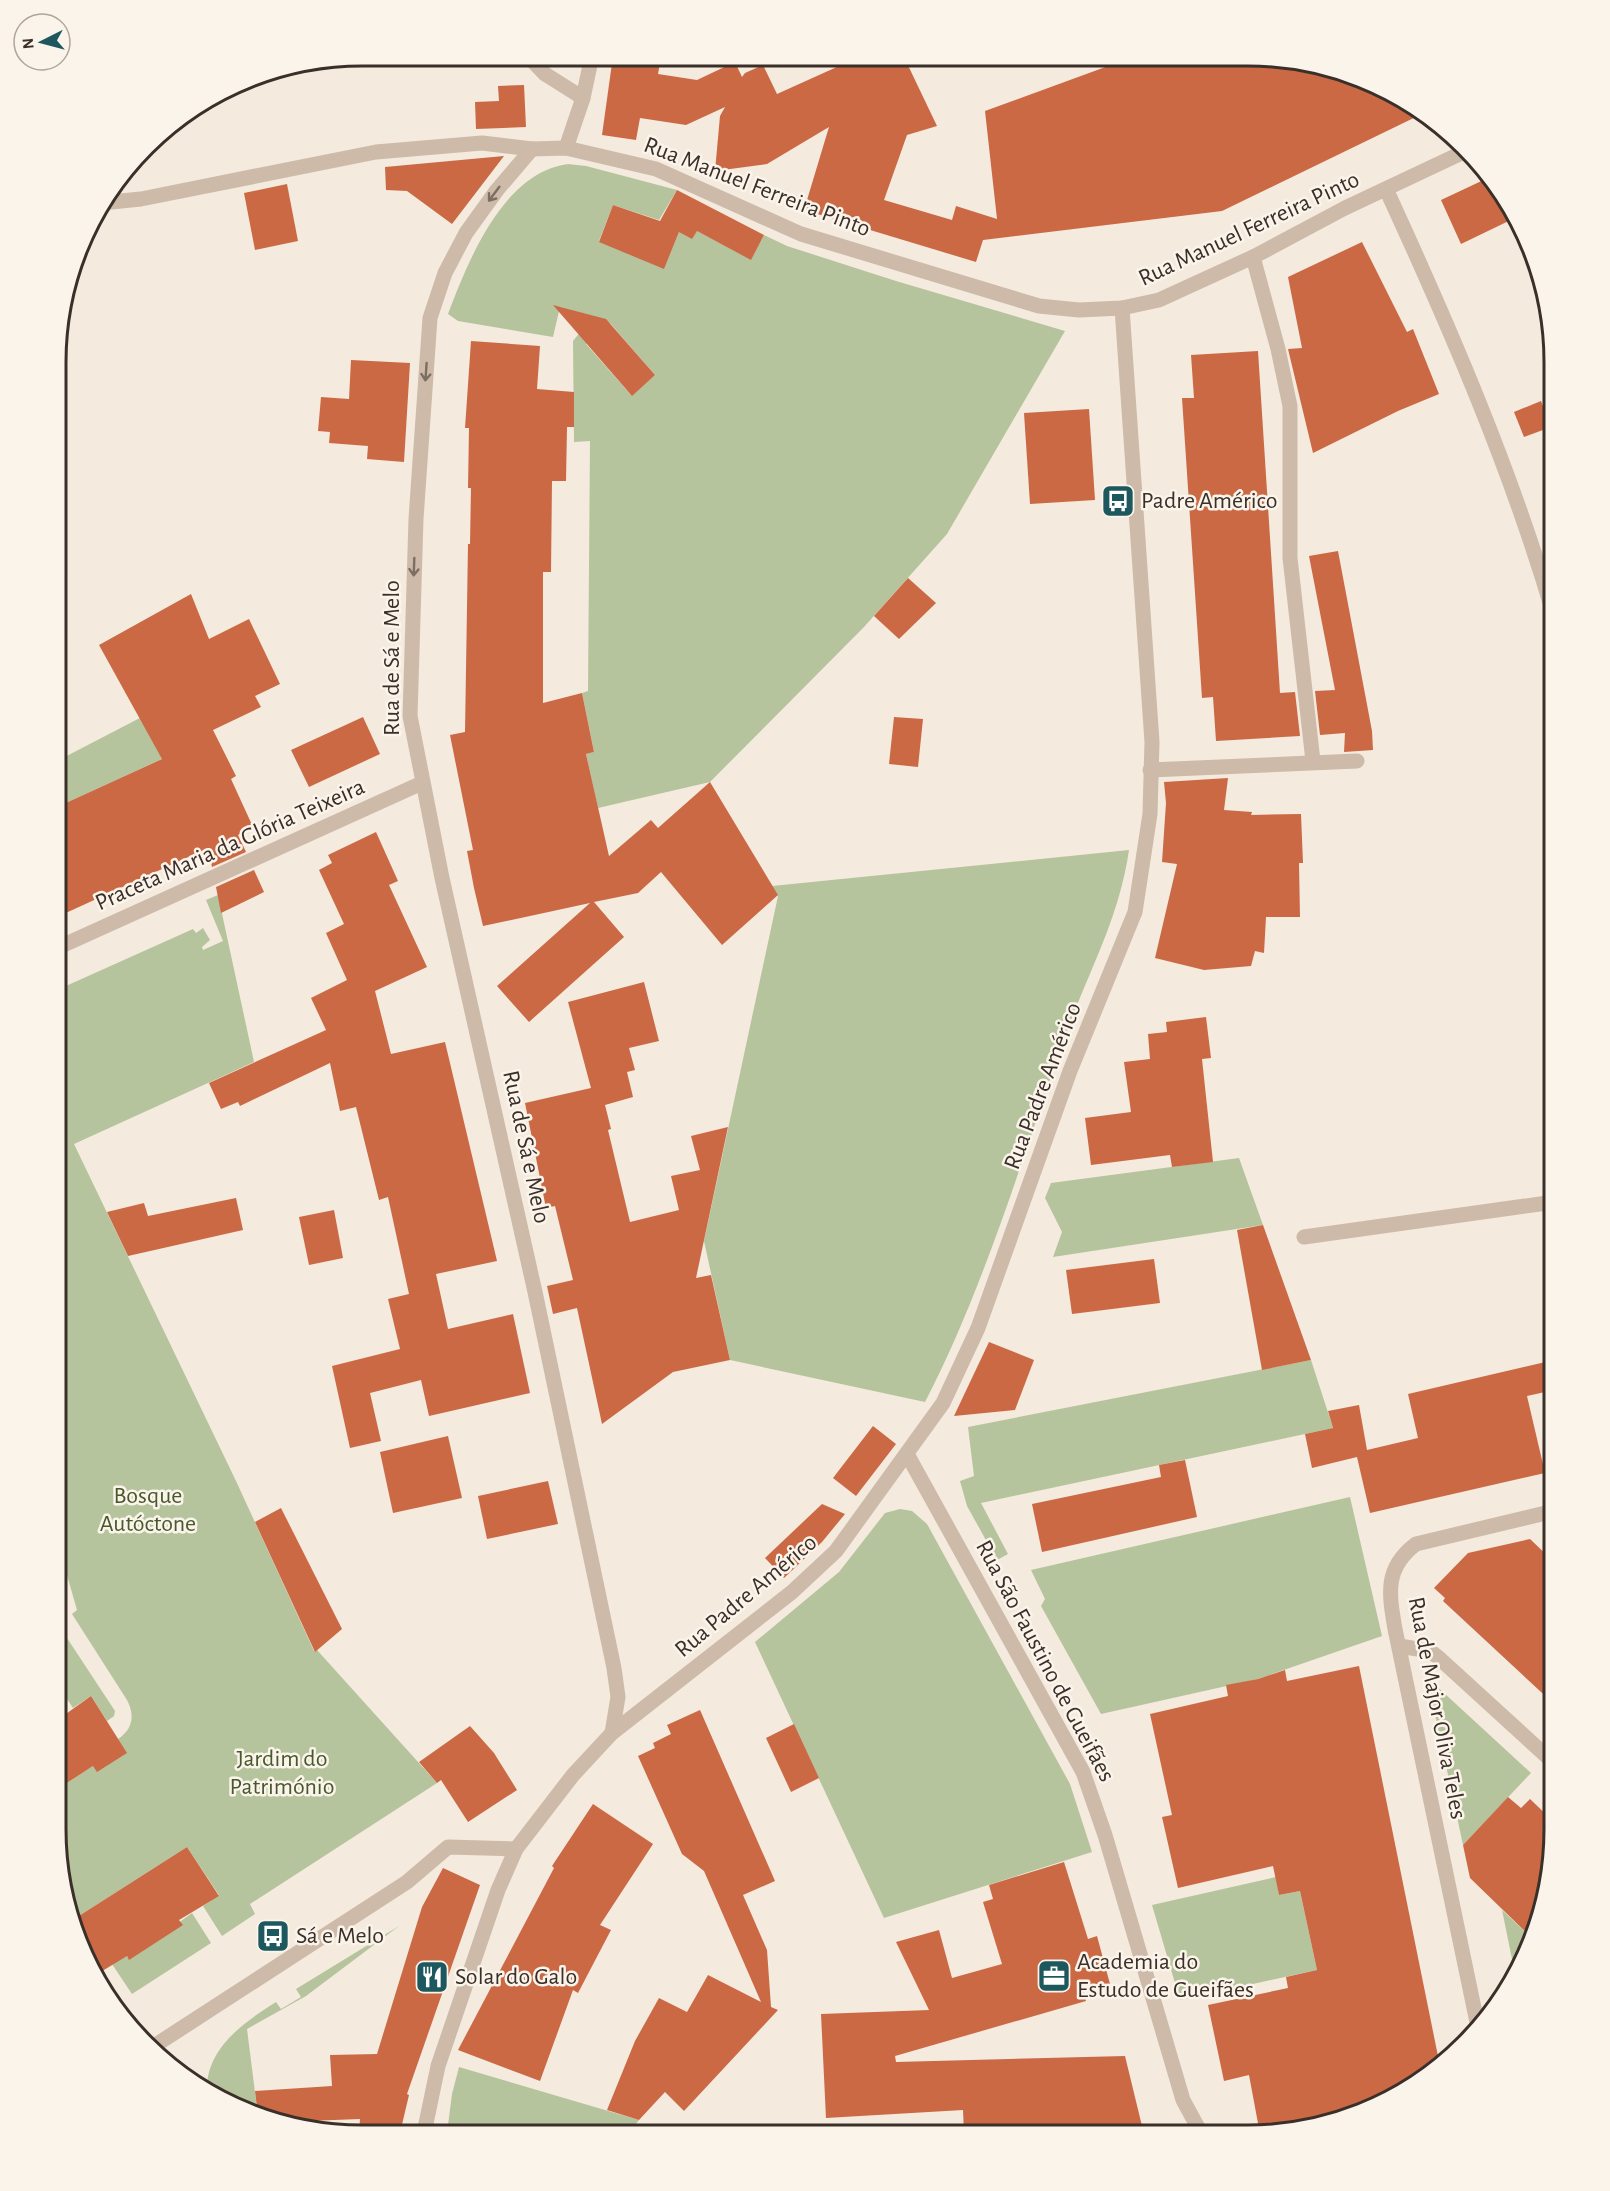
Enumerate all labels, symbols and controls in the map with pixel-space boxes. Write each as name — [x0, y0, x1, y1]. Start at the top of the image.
north arrow — [12, 12, 72, 72]
text: N — [20, 37, 37, 50]
street label: Rua Manuel Ferreira Pinto — [640, 133, 874, 241]
street label: Rua Manuel Ferreira Pinto — [1135, 167, 1363, 291]
one-way arrow — [488, 186, 501, 202]
one-way arrow — [421, 362, 432, 382]
bus stop icon: Padre Américo — [1100, 483, 1136, 519]
place label: Padre Américo — [1141, 489, 1278, 513]
one-way arrow — [409, 556, 420, 576]
street label: Rua de Sá e Melo — [380, 580, 404, 736]
street label: Praceta Maria da Glória Teixeira — [92, 775, 368, 915]
street label: Rua Padre Américo — [1000, 999, 1086, 1173]
street label: Rua de Sá e Melo — [498, 1068, 554, 1226]
park label: Bosque Autóctone — [100, 1484, 196, 1536]
street label: Rua Padre Américo — [671, 1530, 821, 1662]
street label: Rua São Faustino de Gueifães — [971, 1536, 1119, 1786]
street label: Rua de Major Oliva Teles — [1404, 1595, 1470, 1821]
park label: Jardim do Património — [230, 1747, 334, 1799]
bus stop icon: Sá e Melo — [255, 1918, 291, 1954]
place label: Sá e Melo — [296, 1924, 384, 1948]
place label: Academia do Estudo de Gueifães — [1077, 1950, 1254, 2002]
office icon: Academia do Estudo de Gueifães — [1036, 1958, 1072, 1994]
restaurant icon: Solar do Galo — [414, 1959, 450, 1995]
place label: Solar do Galo — [455, 1965, 577, 1989]

